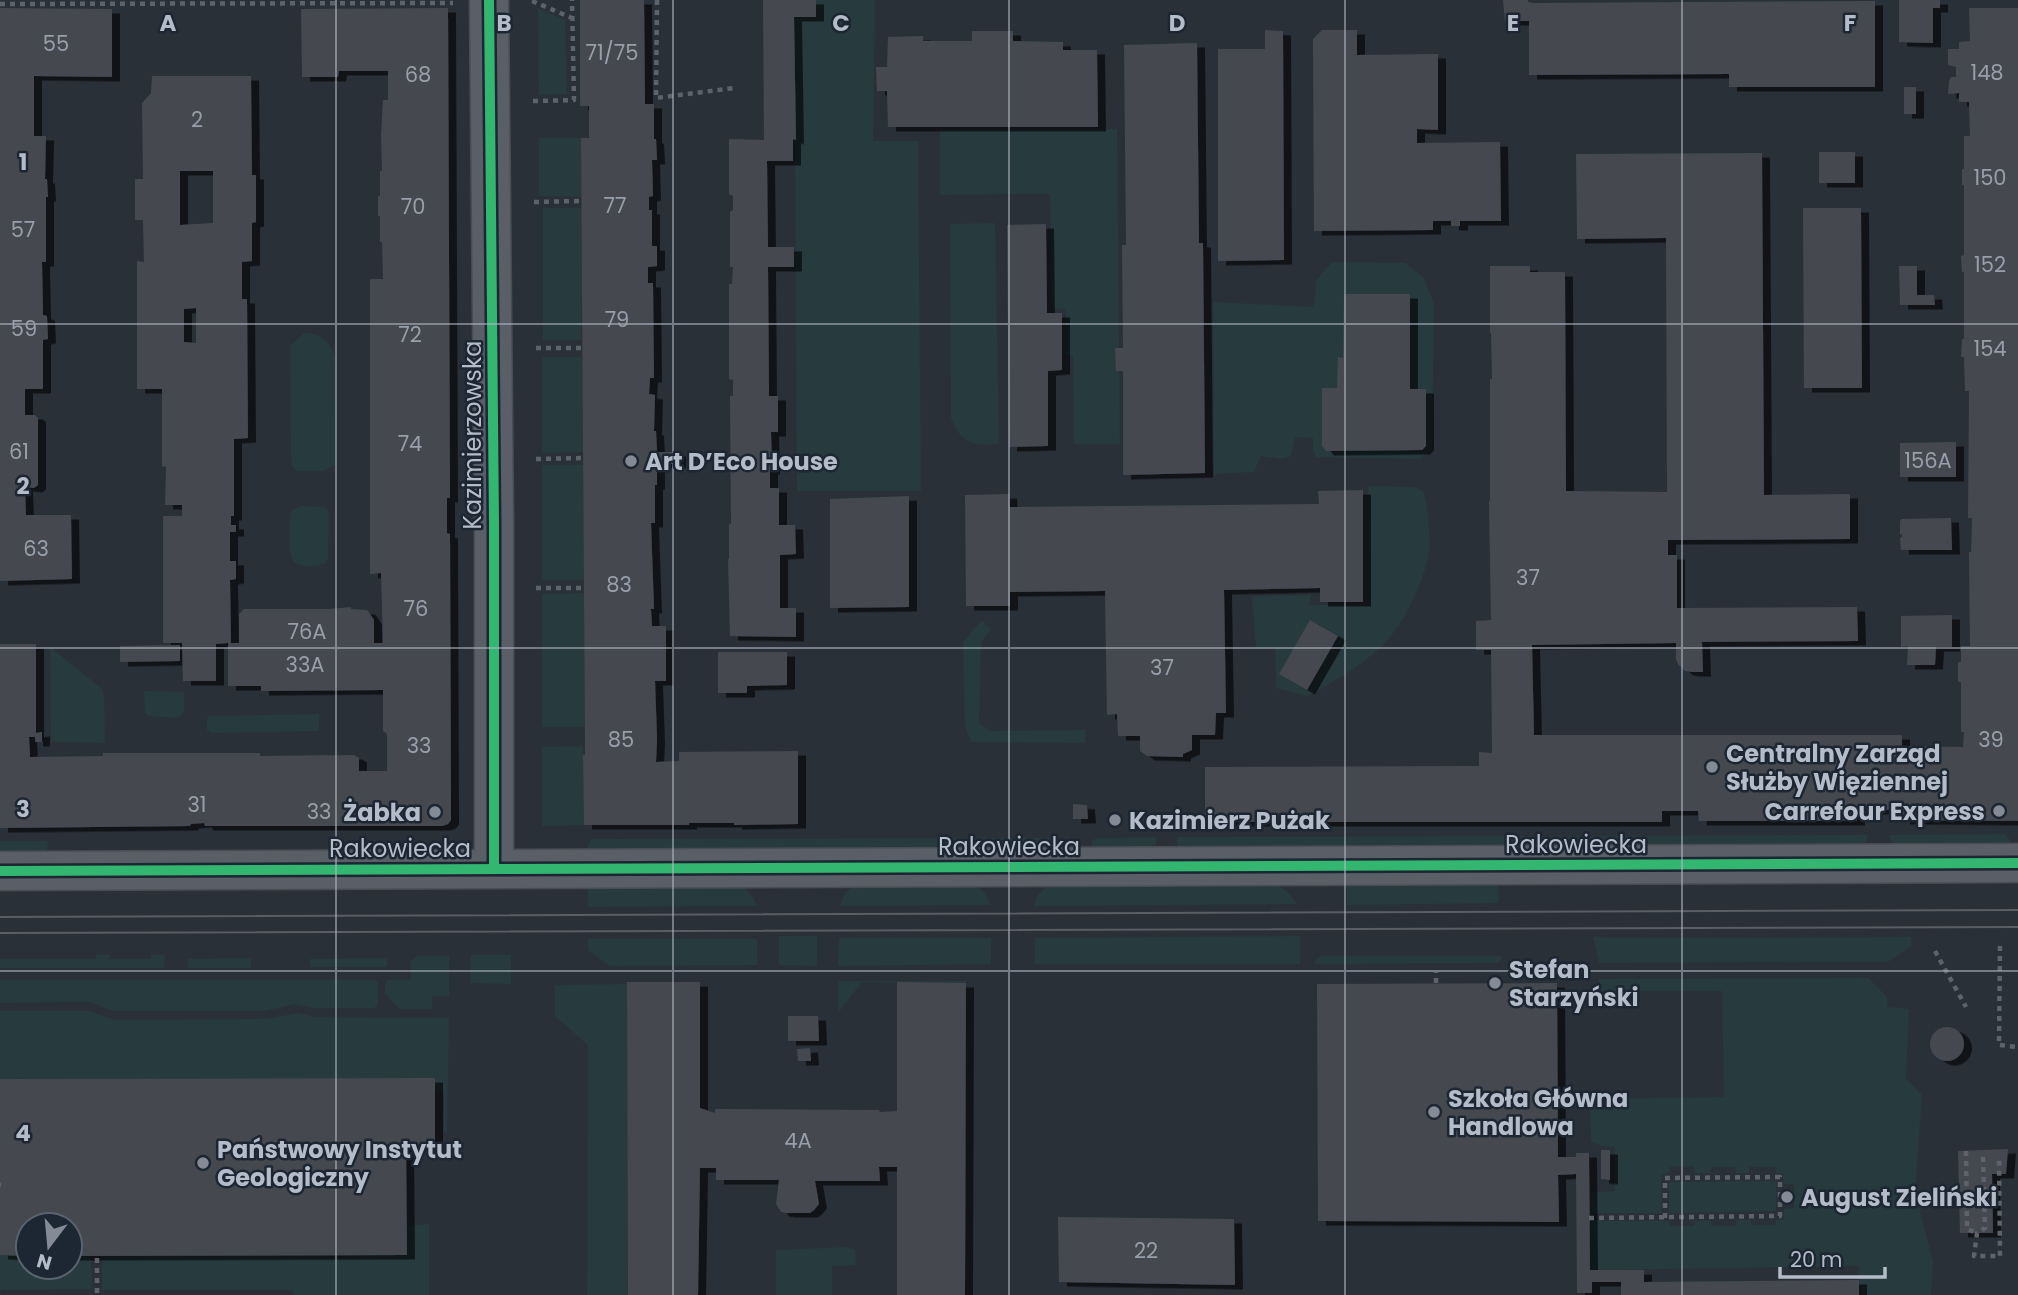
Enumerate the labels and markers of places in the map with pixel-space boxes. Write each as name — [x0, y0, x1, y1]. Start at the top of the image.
place label: Art D’Eco House — [645, 445, 838, 478]
marker: Art D’Eco House — [623, 453, 639, 469]
place label: Centralny Zarząd Służby Więziennej — [1726, 737, 1948, 798]
marker: Centralny Zarząd Służby Więziennej — [1704, 759, 1720, 775]
place label: Carrefour Express — [1764, 795, 1985, 828]
place label: Żabka — [343, 796, 421, 829]
marker: Carrefour Express — [1991, 803, 2007, 819]
marker: Żabka — [427, 804, 443, 820]
place label: Kazimierz Pużak — [1129, 804, 1330, 837]
marker: Kazimierz Pużak — [1107, 812, 1123, 828]
place label: Stefan Starzyński — [1509, 953, 1639, 1014]
marker: Stefan Starzyński — [1487, 975, 1503, 991]
place label: Szkoła Główna Handlowa — [1448, 1082, 1628, 1143]
marker: Szkoła Główna Handlowa — [1426, 1104, 1442, 1120]
place label: Państwowy Instytut Geologiczny — [217, 1133, 462, 1194]
marker: Państwowy Instytut Geologiczny — [195, 1155, 211, 1171]
place label: August Zieliński — [1801, 1181, 1997, 1214]
marker: August Zieliński — [1779, 1189, 1795, 1205]

